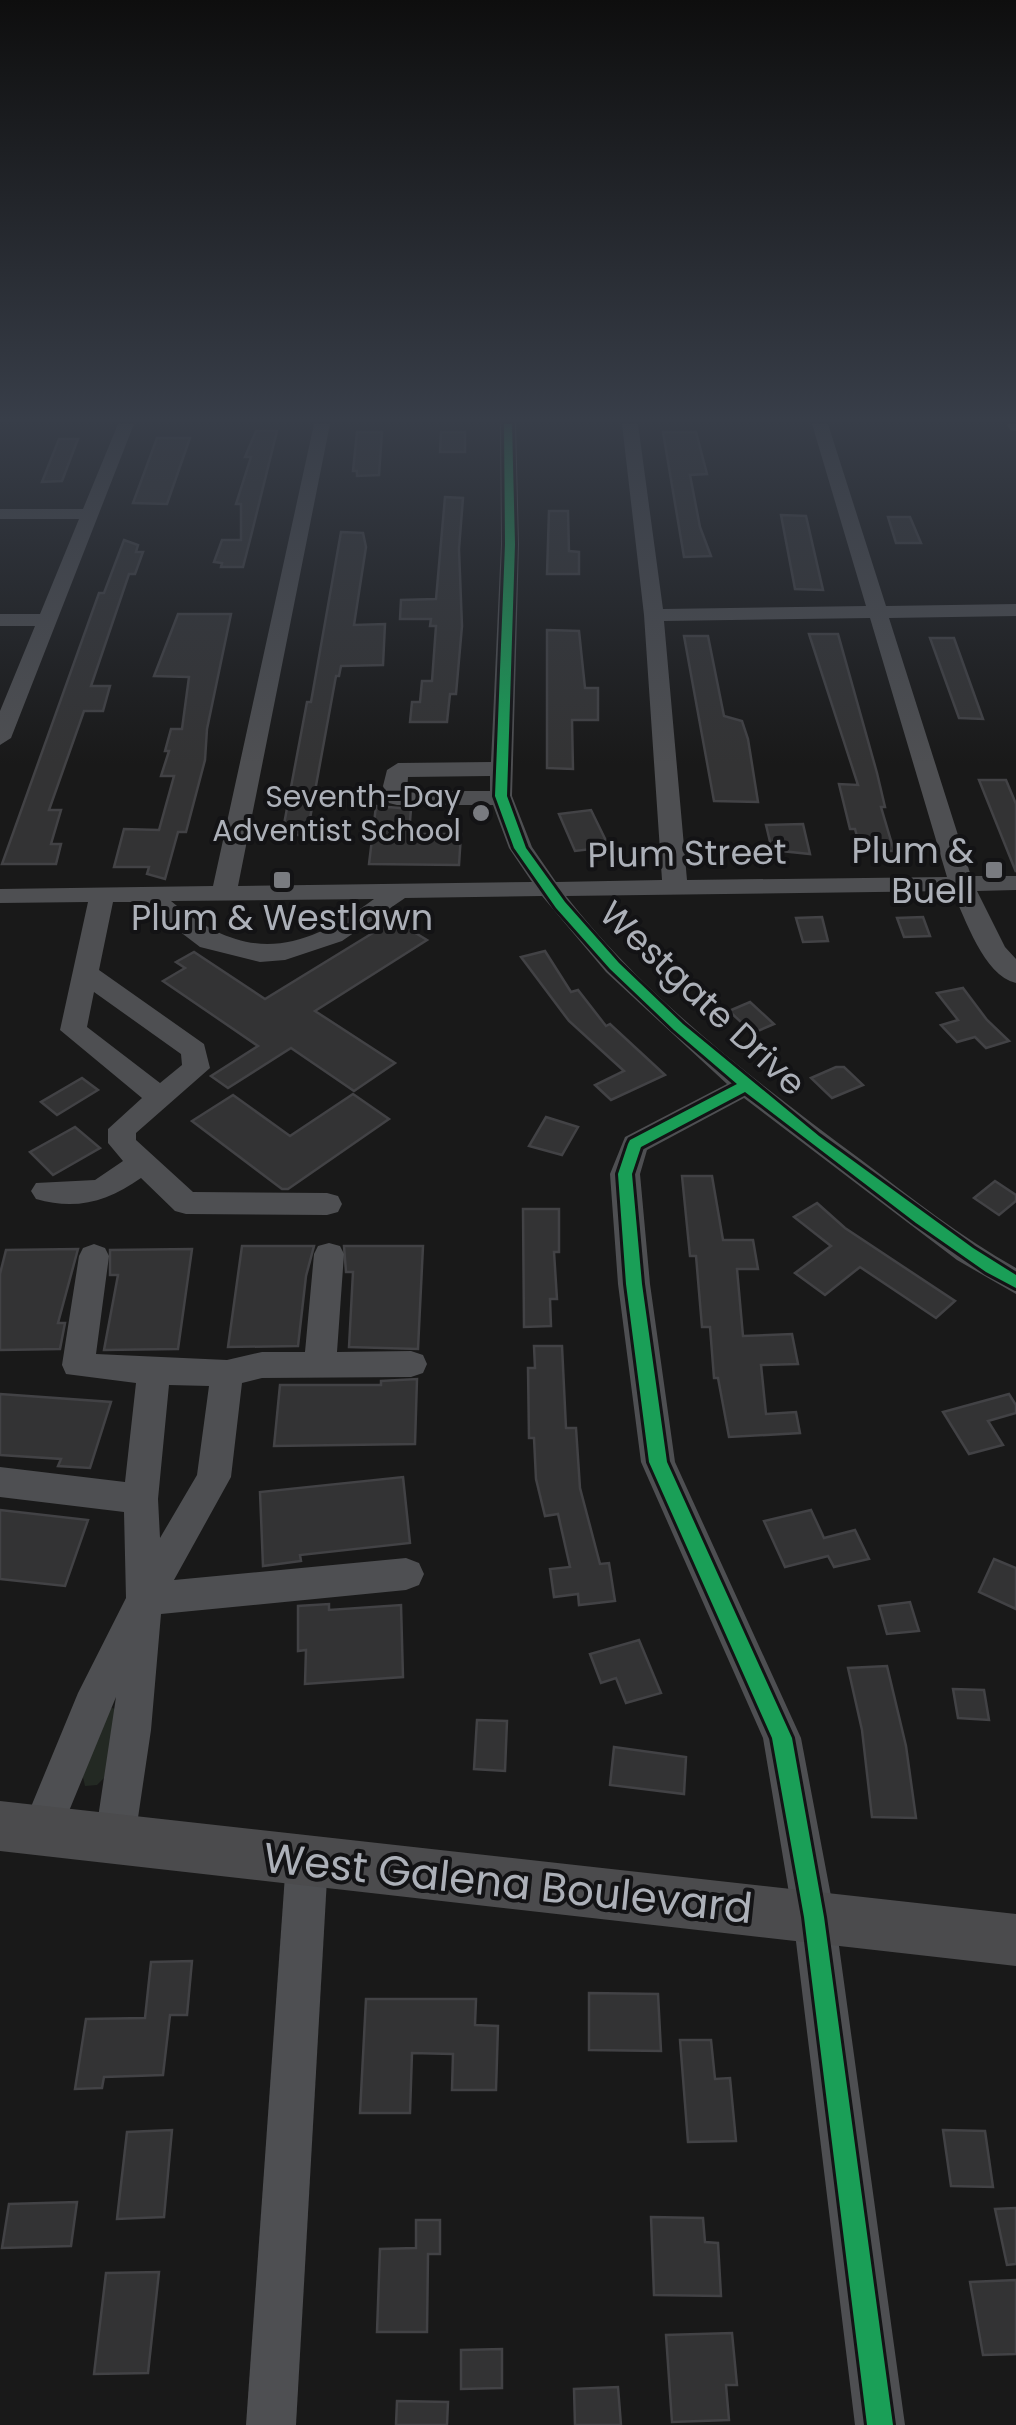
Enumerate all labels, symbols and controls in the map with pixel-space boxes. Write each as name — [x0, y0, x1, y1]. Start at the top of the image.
place label: Seventh-Day Adventist School — [212, 775, 461, 852]
marker: Seventh-Day Adventist School — [470, 802, 492, 824]
place label: Plum & Buell — [851, 826, 974, 915]
street label: Plum Street — [587, 827, 787, 879]
marker: Plum & Buell — [983, 859, 1005, 881]
marker: Plum & Westlawn — [271, 869, 293, 891]
street label: Westgate Drive — [589, 889, 817, 1107]
place label: Plum & Westlawn — [131, 893, 433, 942]
street label: West Galena Boulevard — [261, 1828, 755, 1938]

